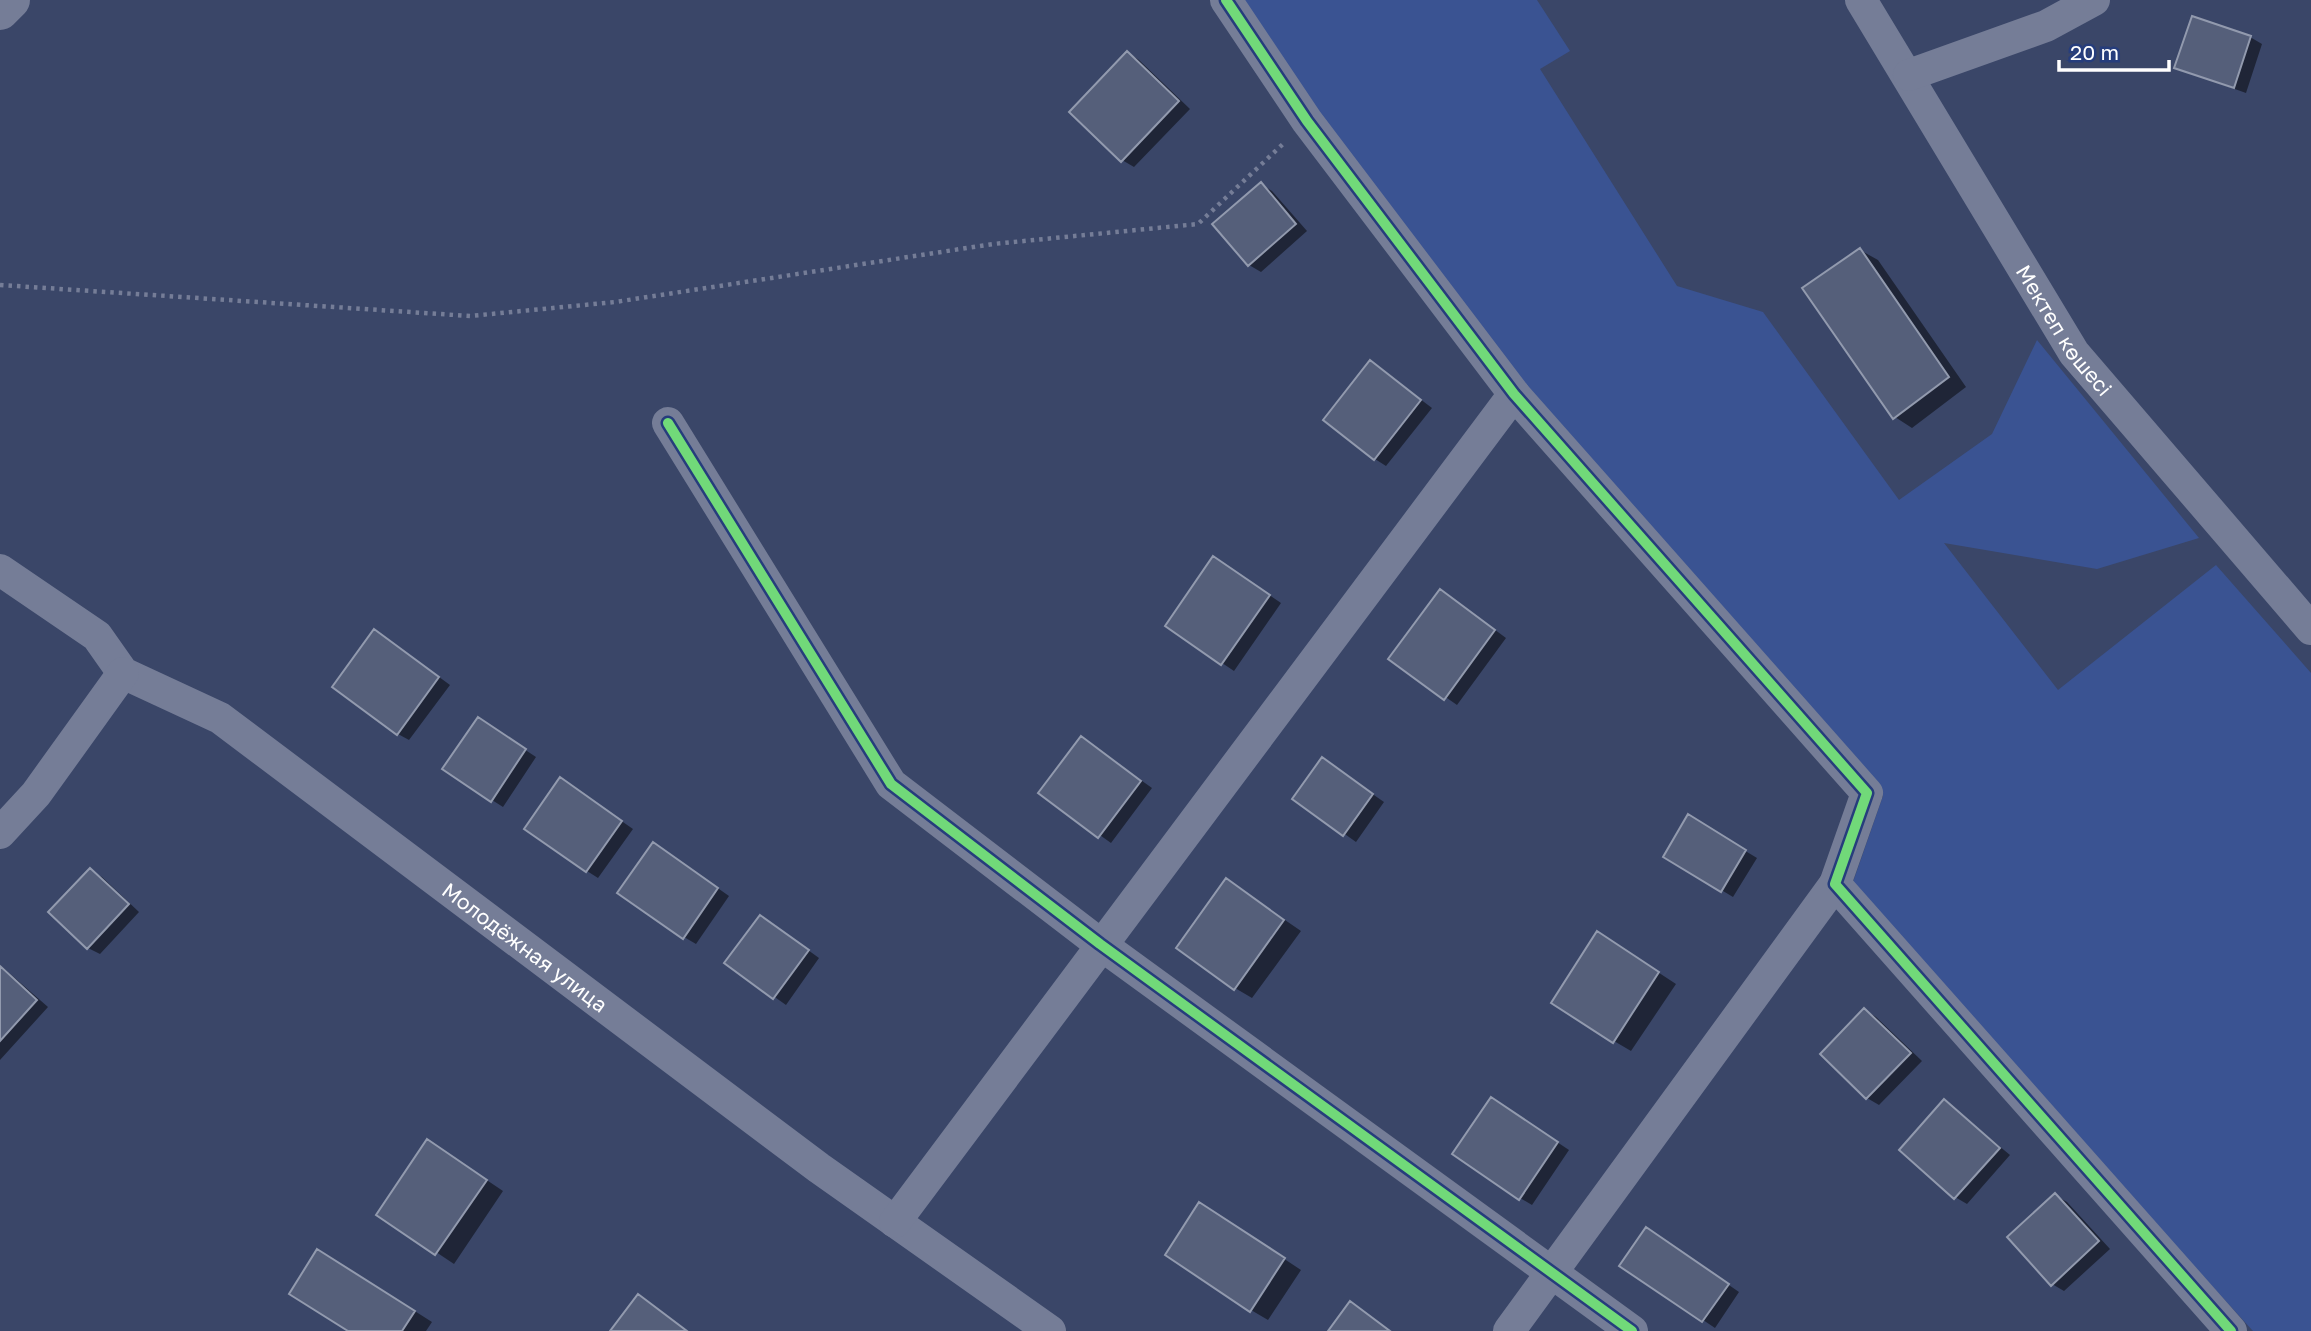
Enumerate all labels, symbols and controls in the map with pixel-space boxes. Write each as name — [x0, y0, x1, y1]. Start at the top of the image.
scale bar — [2059, 28, 2169, 72]
text: 20 m — [2070, 39, 2119, 65]
street label: Мектеп көшесі — [2011, 260, 2118, 401]
street label: Молодёжная улица — [437, 877, 613, 1018]

